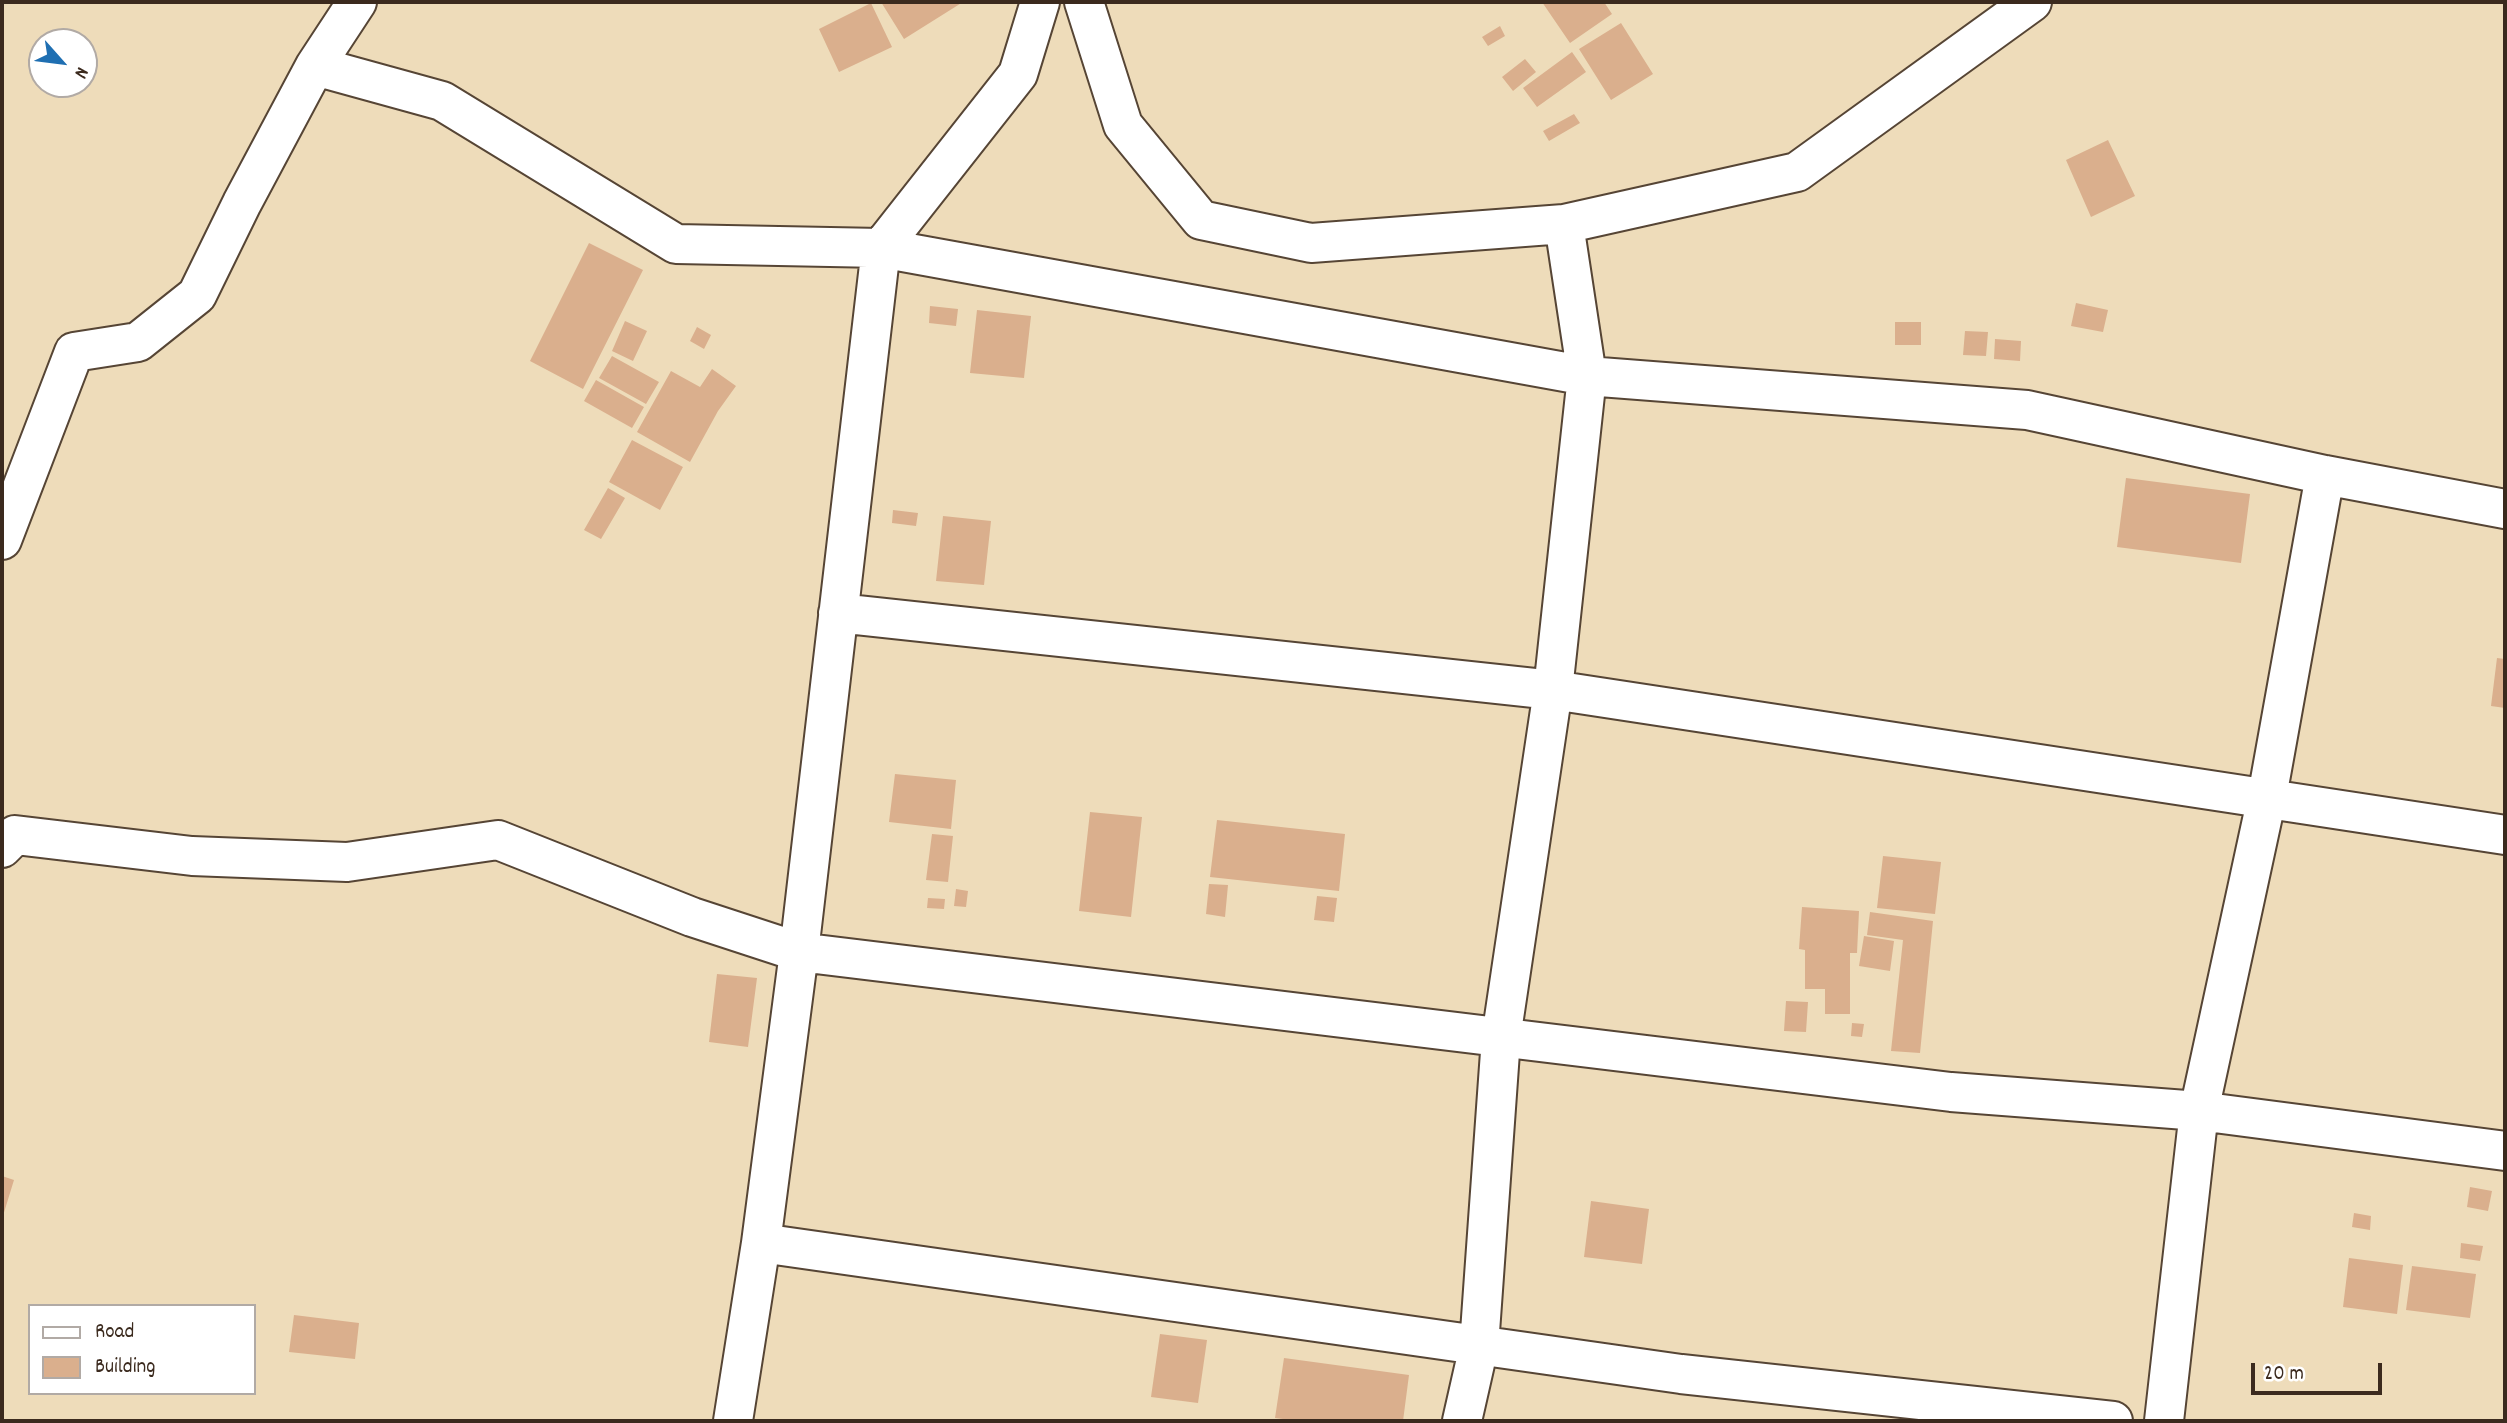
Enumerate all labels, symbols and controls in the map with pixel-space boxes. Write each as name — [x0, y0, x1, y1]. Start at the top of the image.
north arrow — [28, 28, 98, 98]
text: N — [66, 62, 94, 83]
legend — [28, 1304, 256, 1395]
text: Road — [95, 1318, 134, 1348]
scale bar — [2255, 1350, 2386, 1394]
text: Building — [95, 1353, 155, 1383]
text: 20 m — [2264, 1360, 2304, 1390]

